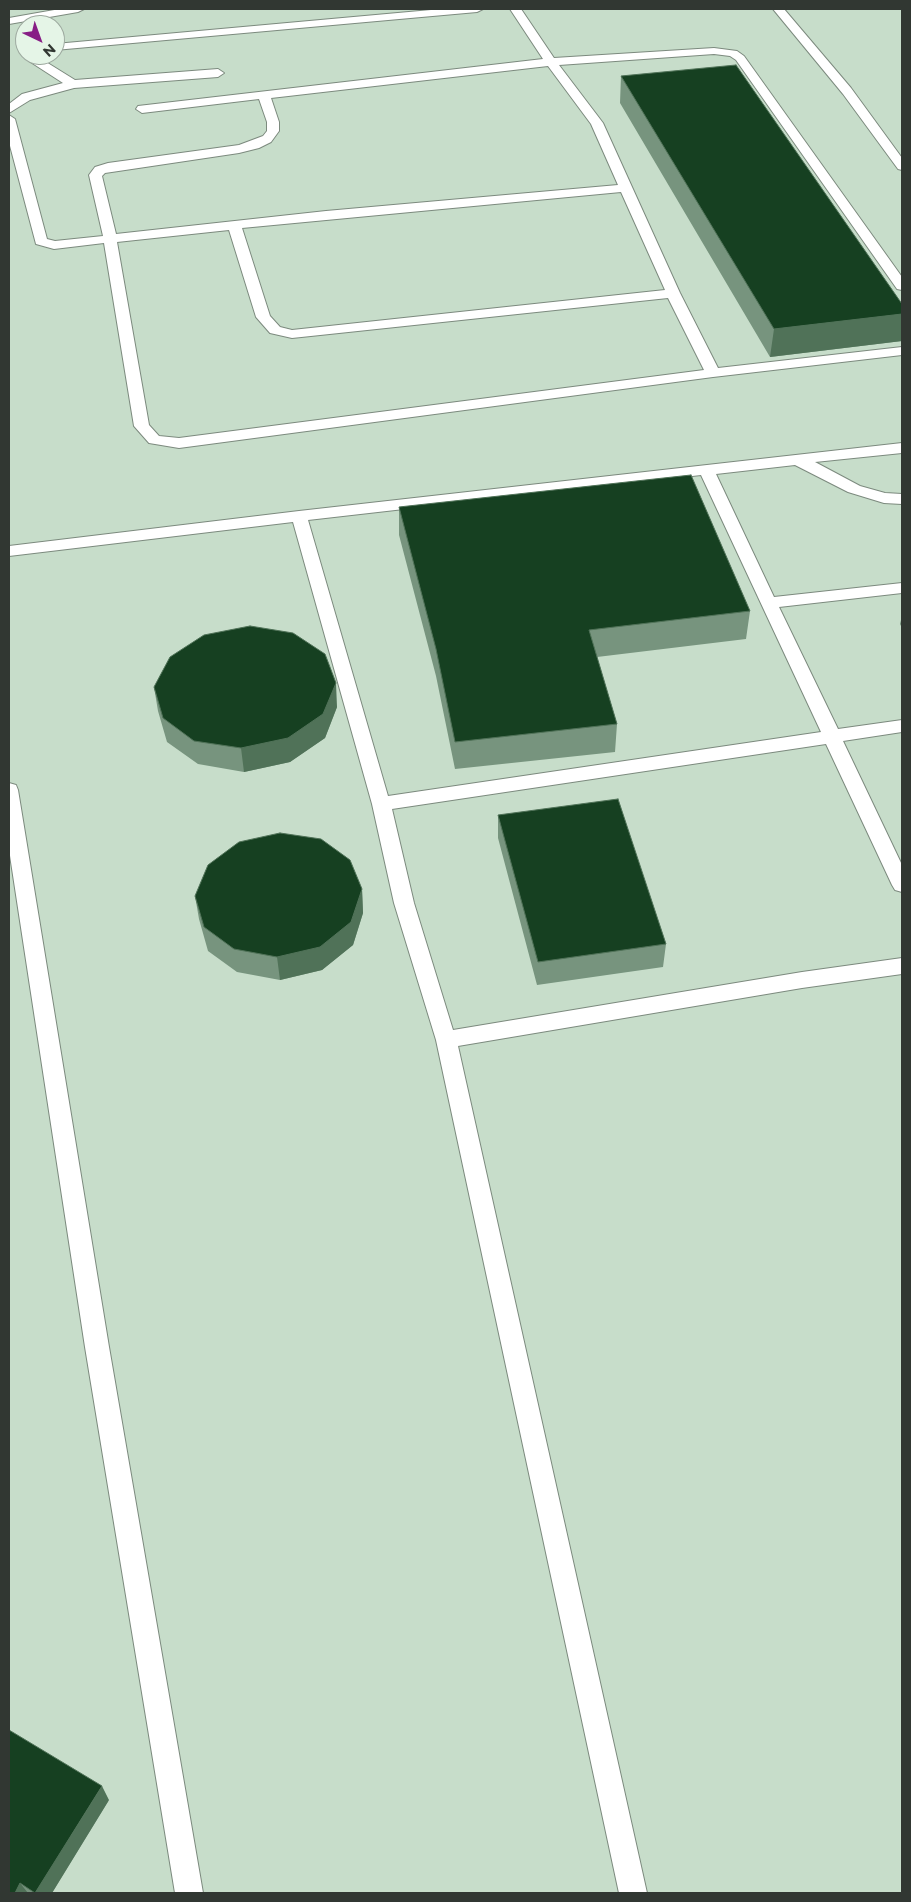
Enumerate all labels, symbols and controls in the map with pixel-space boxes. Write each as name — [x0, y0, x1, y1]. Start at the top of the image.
north arrow — [15, 15, 65, 65]
text: N — [39, 40, 60, 61]

